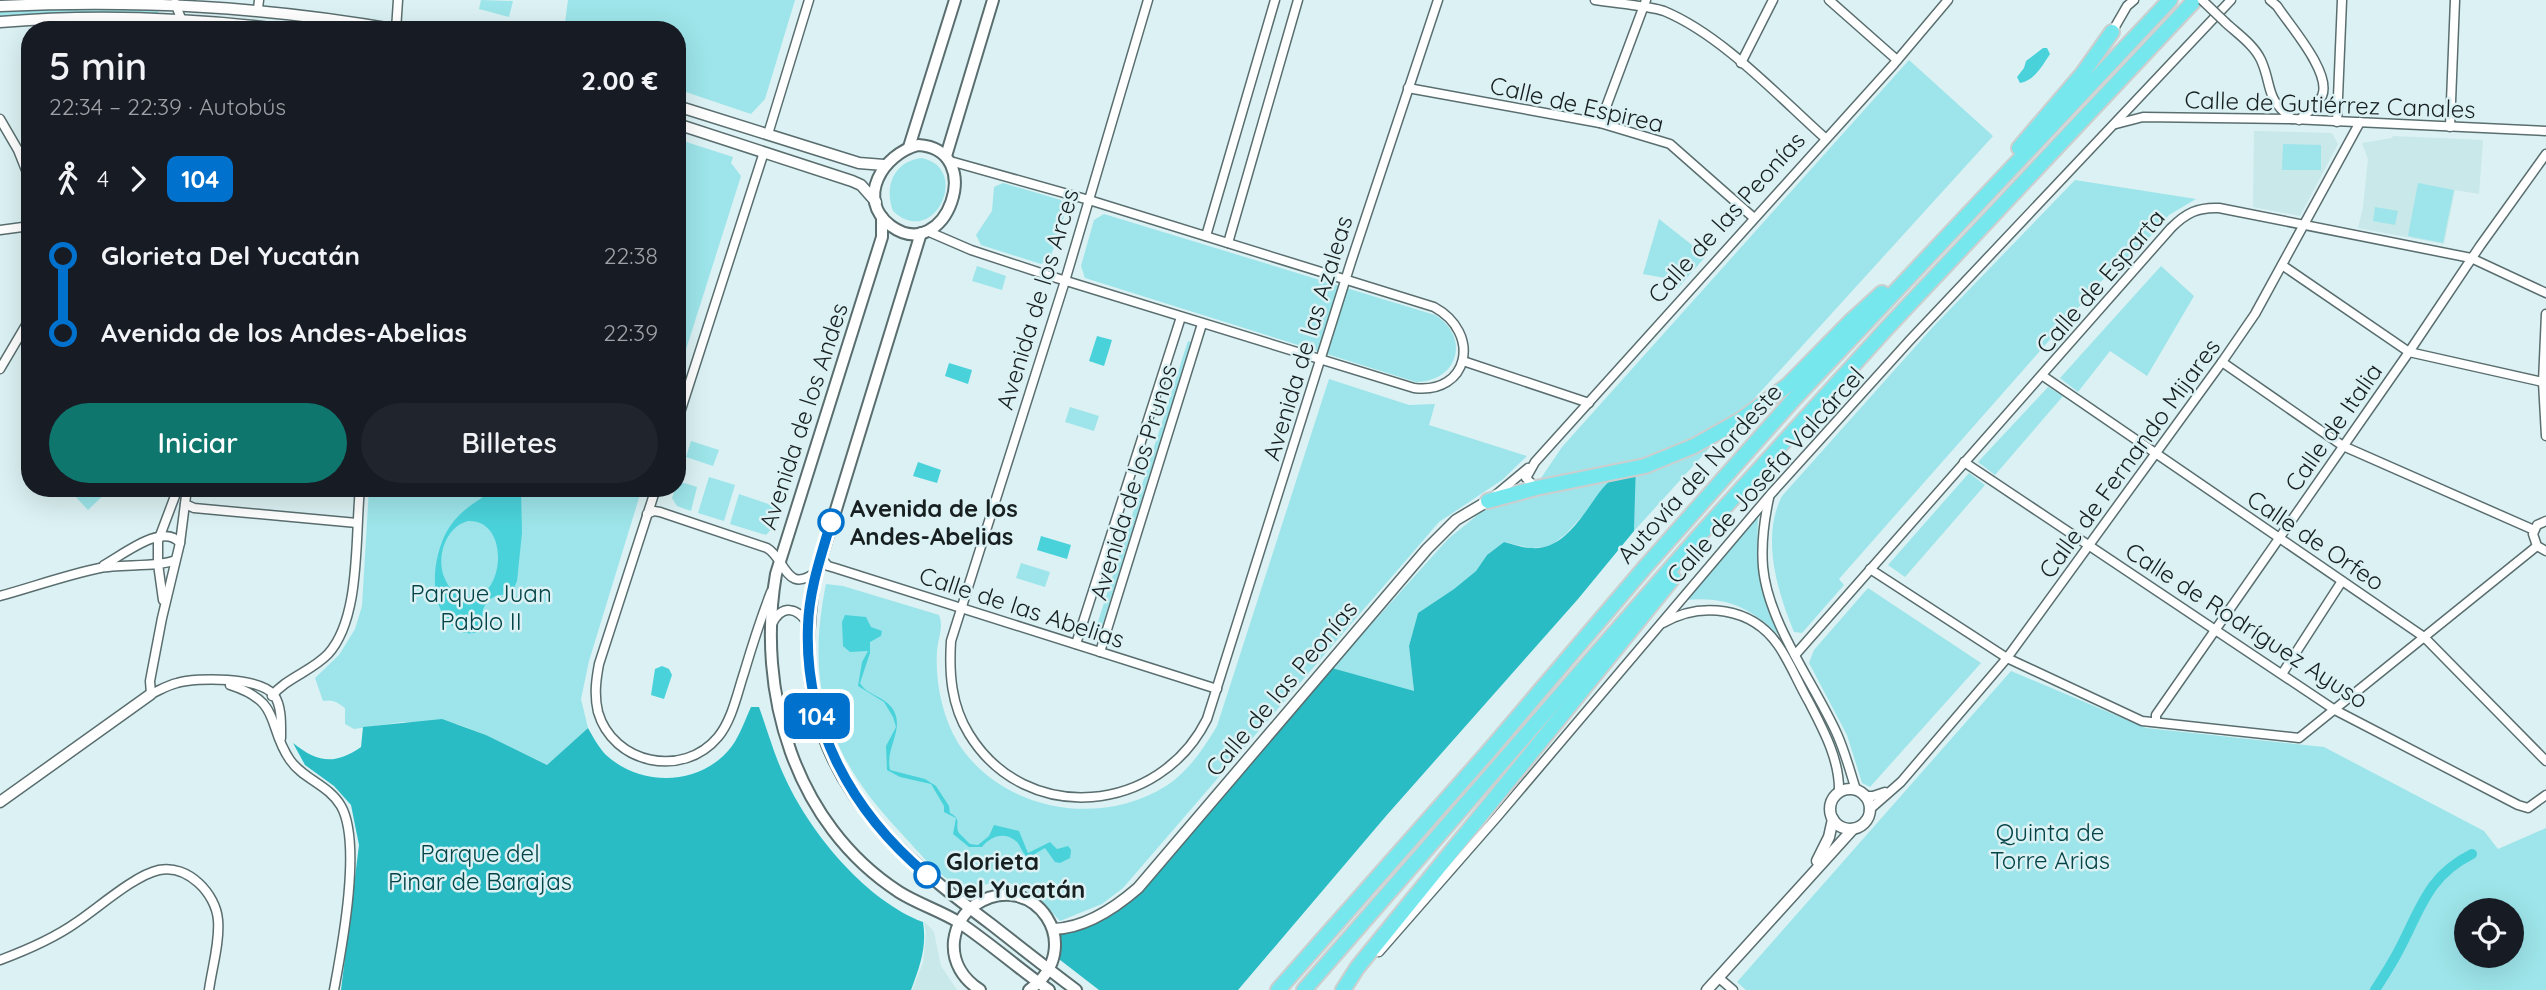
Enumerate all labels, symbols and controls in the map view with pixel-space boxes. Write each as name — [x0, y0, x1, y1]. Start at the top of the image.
text: 5 min — [49, 42, 147, 90]
text: 2.00 € — [581, 64, 658, 97]
street label: Calle de Espirea — [1487, 69, 1667, 139]
street label: Calle de Gutiérrez Canales — [2184, 84, 2476, 124]
text: 22:34 – 22:39 · Autobús — [49, 92, 286, 121]
street label: Calle de las Peonías — [1641, 125, 1811, 309]
icon: walk — [49, 160, 87, 198]
icon: forward — [119, 160, 157, 198]
text: 4 — [97, 164, 109, 193]
text: 104 — [181, 164, 219, 194]
street label: Avenida de los Arces — [989, 185, 1085, 413]
street label: Calle de Esparta — [2029, 203, 2171, 359]
street label: Avenida de las Azaleas — [1255, 212, 1359, 464]
text: Glorieta Del Yucatán — [101, 239, 360, 272]
text: 22:38 — [604, 241, 658, 270]
street label: Avenida de los Andes — [752, 299, 854, 533]
text: Avenida de los Andes-Abelias — [101, 316, 467, 349]
text: 22:39 — [603, 318, 658, 347]
street label: Calle de Fernando Mijares — [2032, 332, 2226, 584]
street label: Calle de Italia — [2278, 357, 2388, 497]
street label: Calle de Josefa Valcárcel — [1660, 360, 1870, 590]
street label: Avenida de los Prunos — [1083, 361, 1183, 603]
street label: Autovía del Nordeste — [1610, 377, 1788, 569]
button: Iniciar — [49, 403, 347, 483]
button: Billetes — [361, 403, 658, 483]
street label: Calle de Orfeo — [2242, 483, 2390, 597]
place label: Avenida de los Andes-Abelias — [850, 493, 1018, 551]
marker: Avenida de los Andes-Abelias — [818, 509, 844, 535]
street label: Calle de Rodríguez Ayuso — [2120, 535, 2374, 715]
street label: Calle de las Abelias — [916, 560, 1128, 654]
park label: Parque Juan Pablo II — [410, 578, 552, 636]
street label: Calle de las Peonías — [1199, 594, 1363, 782]
line badge: 104 — [777, 693, 857, 739]
text: 104 — [798, 701, 836, 731]
park label: Quinta de Torre Arias — [1990, 817, 2110, 875]
park label: Parque del Pinar de Barajas — [388, 838, 572, 896]
place label: Glorieta Del Yucatán — [946, 846, 1085, 904]
marker: Glorieta Del Yucatán — [914, 862, 940, 888]
map controls — [2454, 898, 2524, 968]
button: locate — [2454, 898, 2524, 968]

